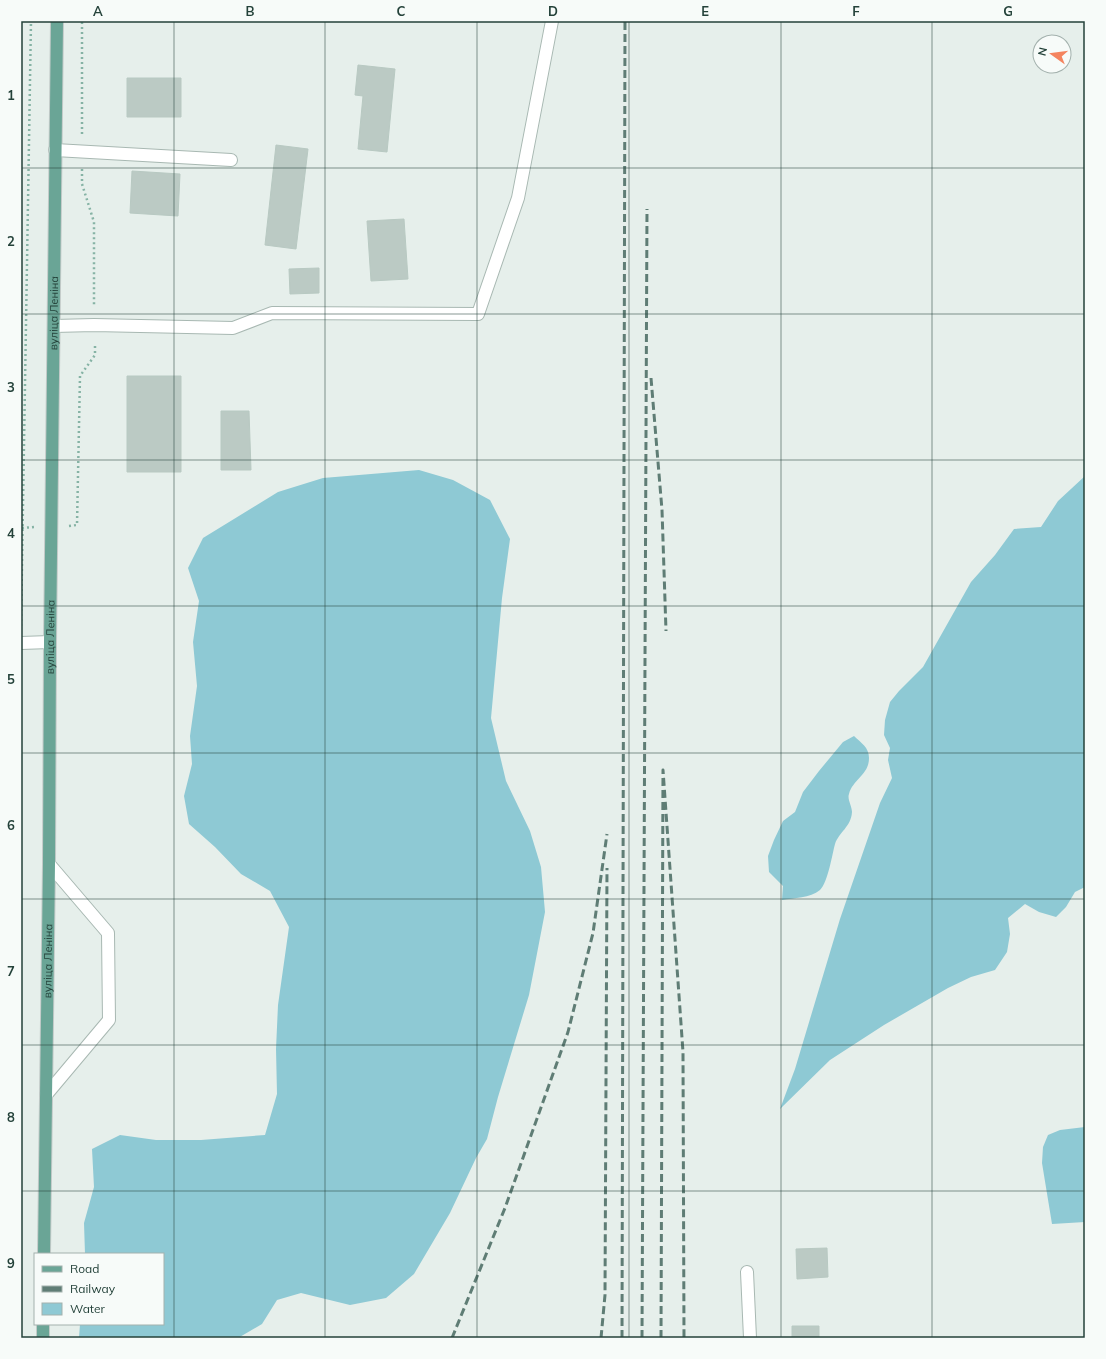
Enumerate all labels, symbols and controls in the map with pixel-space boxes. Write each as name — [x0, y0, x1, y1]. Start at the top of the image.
text: A — [93, 3, 103, 19]
text: B — [246, 3, 255, 19]
text: C — [397, 3, 406, 19]
text: D — [548, 3, 558, 19]
text: E — [701, 3, 709, 19]
text: F — [852, 3, 860, 19]
text: G — [1003, 3, 1013, 19]
north arrow — [1032, 34, 1072, 74]
text: N — [1034, 46, 1050, 57]
text: 1 — [7, 87, 15, 103]
text: 2 — [7, 233, 15, 249]
street label: вуліца Леніна — [46, 276, 61, 350]
text: 3 — [7, 379, 15, 395]
text: 4 — [7, 525, 15, 541]
street label: вуліца Леніна — [43, 600, 57, 674]
text: 5 — [7, 671, 15, 687]
text: 6 — [7, 817, 15, 833]
street label: вуліца Леніна — [40, 924, 55, 998]
text: 7 — [7, 963, 15, 979]
text: 8 — [7, 1109, 15, 1125]
legend — [34, 1253, 164, 1325]
text: 9 — [7, 1255, 15, 1271]
text: Road — [70, 1261, 99, 1276]
text: Railway — [70, 1281, 116, 1296]
text: Water — [70, 1301, 106, 1316]

